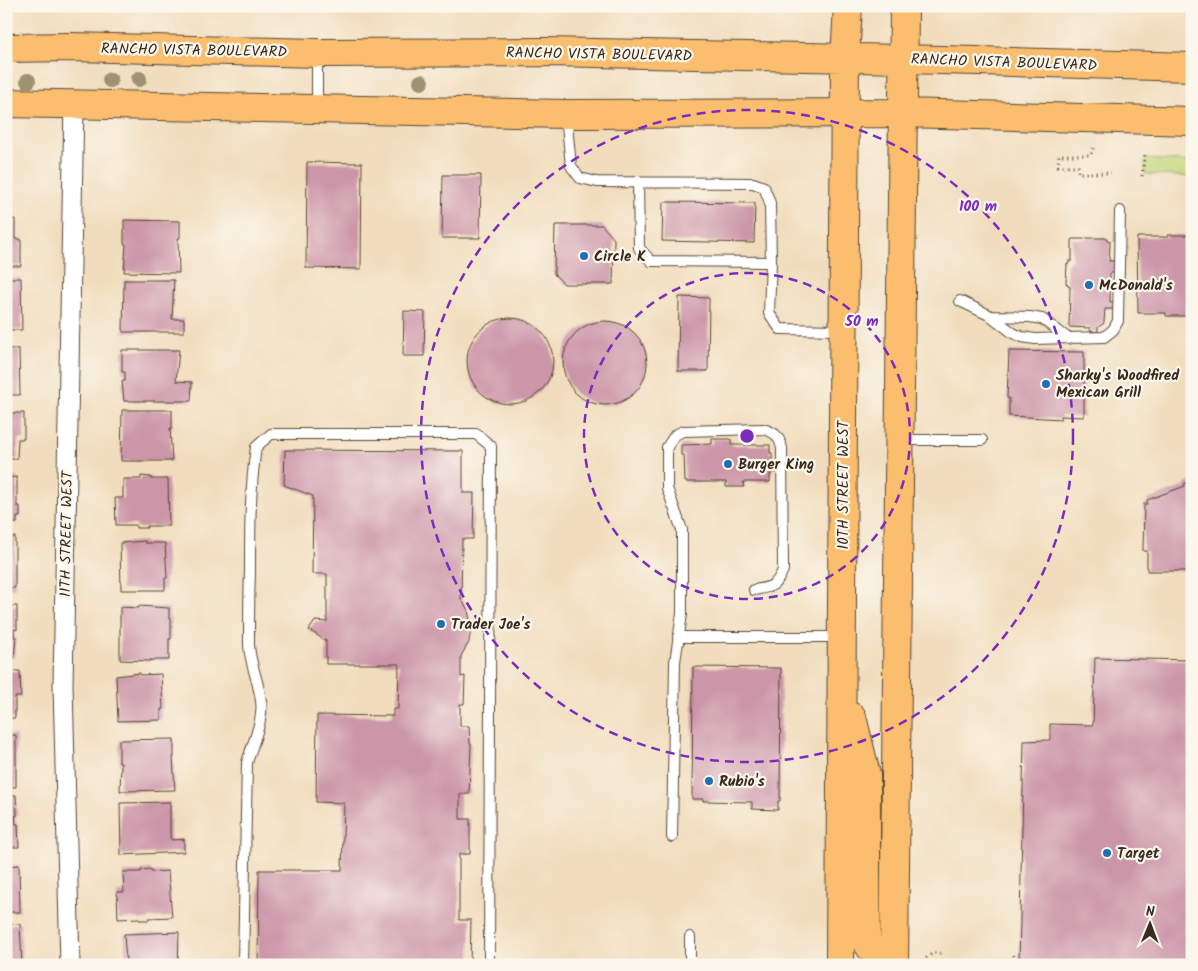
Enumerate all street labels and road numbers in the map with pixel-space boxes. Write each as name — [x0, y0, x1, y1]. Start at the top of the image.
street label: RANCHO VISTA BOULEVARD — [101, 37, 288, 65]
street label: RANCHO VISTA BOULEVARD — [506, 41, 693, 69]
street label: RANCHO VISTA BOULEVARD — [910, 48, 1098, 78]
street label: 10TH STREET WEST — [832, 418, 856, 550]
street label: 11TH STREET WEST — [54, 469, 80, 597]

